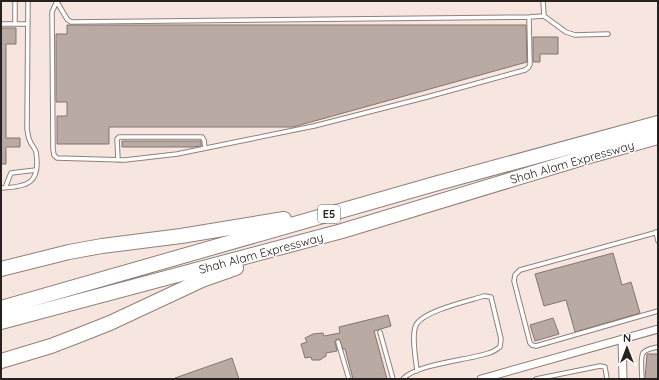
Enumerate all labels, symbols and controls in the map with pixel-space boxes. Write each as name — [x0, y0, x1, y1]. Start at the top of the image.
street label: Shah Alam Expressway — [508, 137, 636, 187]
road number: E5 — [318, 205, 340, 223]
street label: Shah Alam Expressway — [197, 229, 325, 277]
north arrow — [607, 328, 647, 368]
text: N — [623, 331, 631, 345]

